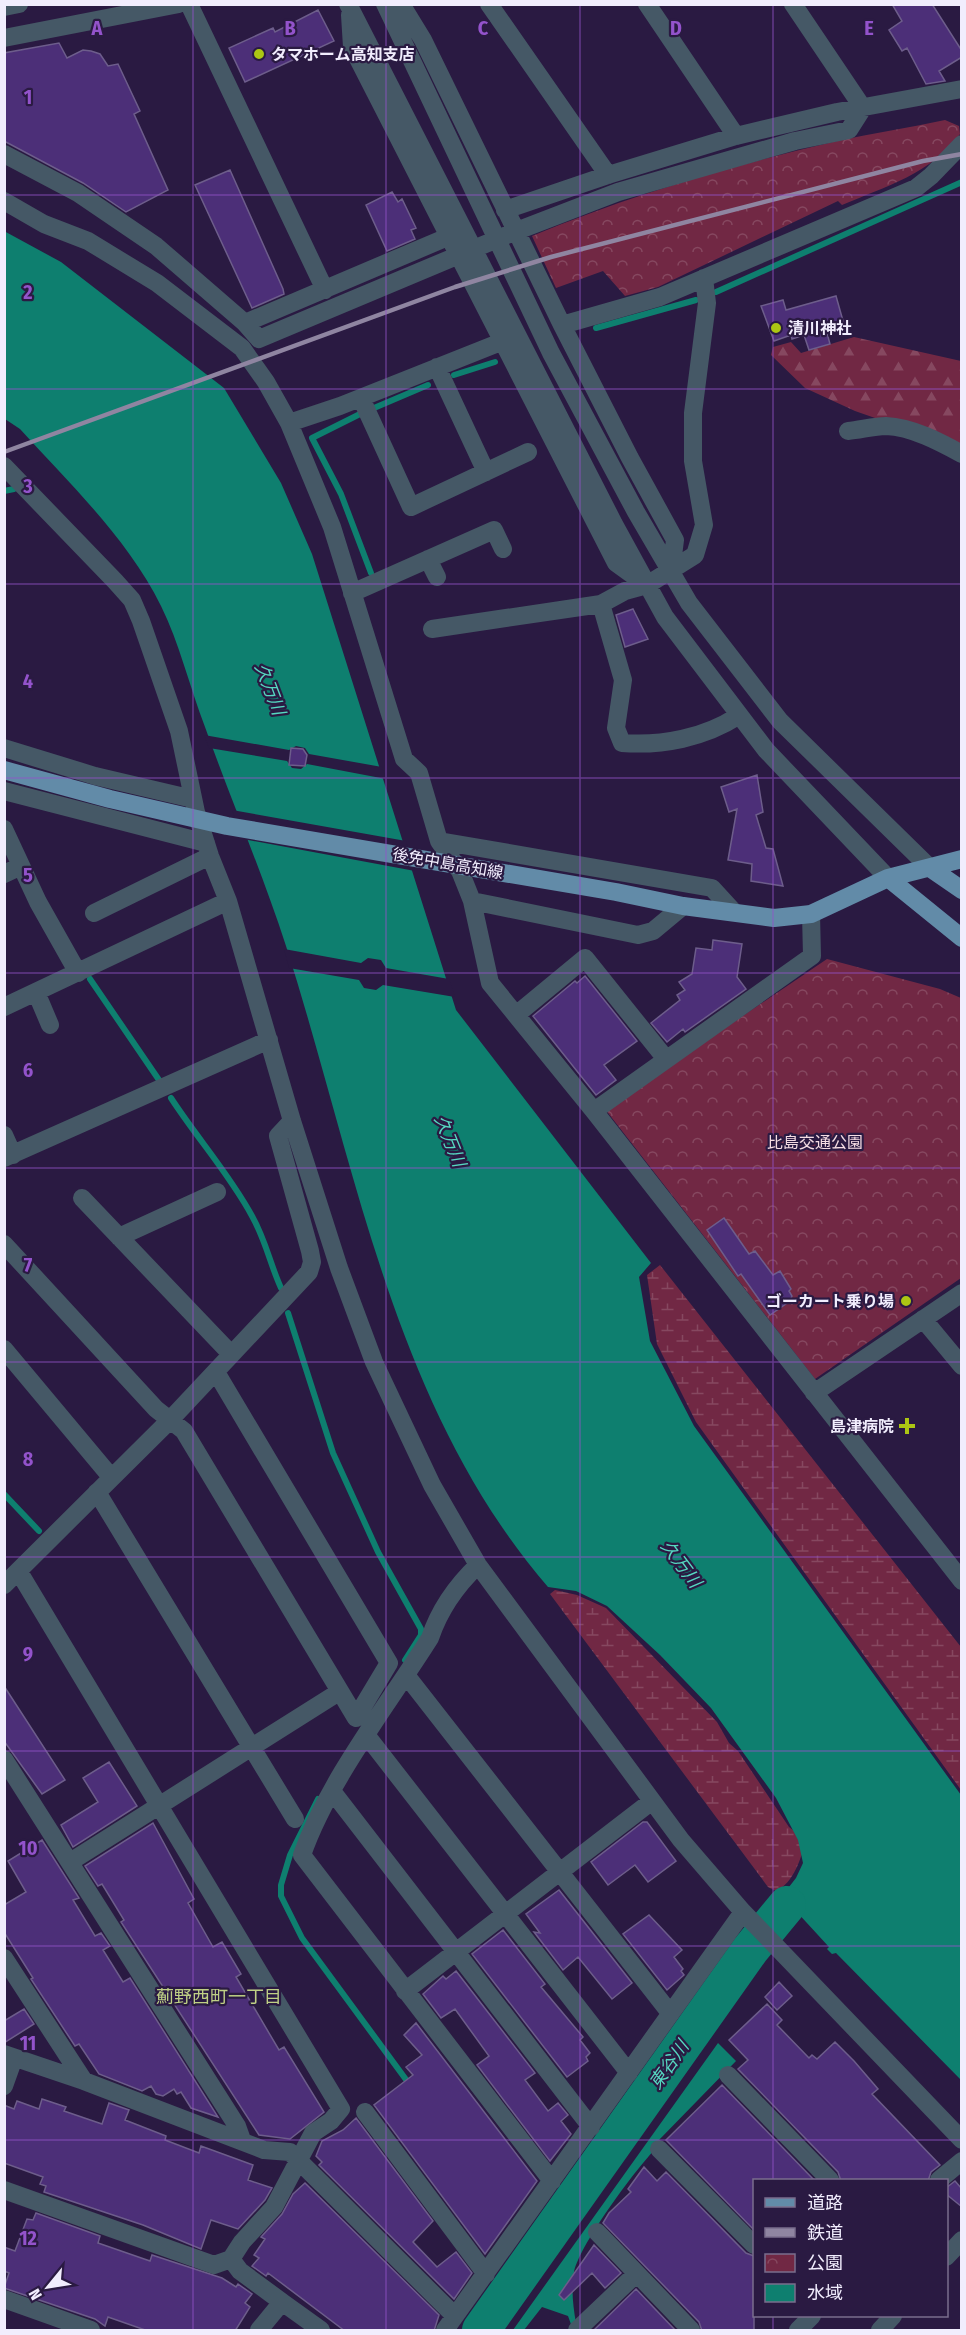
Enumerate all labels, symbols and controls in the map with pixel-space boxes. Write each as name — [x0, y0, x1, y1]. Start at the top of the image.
text: A — [91, 16, 104, 40]
text: B — [284, 16, 296, 40]
text: C — [478, 16, 489, 40]
text: D — [670, 16, 682, 40]
text: E — [864, 16, 874, 40]
place label: タマホーム高知支店 — [271, 45, 415, 64]
marker: タマホーム高知支店 — [252, 47, 266, 61]
text: 1 — [24, 85, 32, 109]
text: 2 — [22, 280, 33, 304]
place label: 清川神社 — [788, 319, 852, 338]
marker: 清川神社 — [769, 321, 783, 335]
text: 3 — [22, 474, 33, 498]
water label: 久万川 — [250, 660, 291, 720]
text: 4 — [23, 669, 33, 693]
street label: 後免中島高知線 — [391, 844, 505, 883]
text: 5 — [23, 863, 33, 887]
text: 6 — [23, 1058, 33, 1082]
water label: 久万川 — [430, 1112, 471, 1172]
park label: 比島交通公園 — [767, 1133, 863, 1152]
text: 7 — [24, 1253, 33, 1277]
place label: ゴーカート乗り場 — [766, 1292, 894, 1311]
marker: ゴーカート乗り場 — [899, 1294, 913, 1308]
place label: 島津病院 — [830, 1417, 894, 1436]
marker: 島津病院 — [898, 1417, 916, 1435]
text: 8 — [23, 1447, 34, 1471]
water label: 久万川 — [656, 1536, 707, 1594]
text: 9 — [23, 1642, 33, 1666]
text: 10 — [18, 1836, 38, 1860]
district label: 薊野西町一丁目 — [156, 1986, 282, 2008]
text: 11 — [20, 2031, 36, 2055]
water label: 東谷川 — [645, 2035, 695, 2093]
legend — [753, 2179, 948, 2317]
text: 道路 — [807, 2192, 843, 2214]
text: 鉄道 — [807, 2222, 843, 2244]
text: 12 — [19, 2226, 37, 2250]
text: 公園 — [807, 2252, 843, 2274]
north arrow — [18, 2257, 78, 2317]
text: 水域 — [807, 2282, 843, 2304]
text: N — [25, 2285, 46, 2303]

